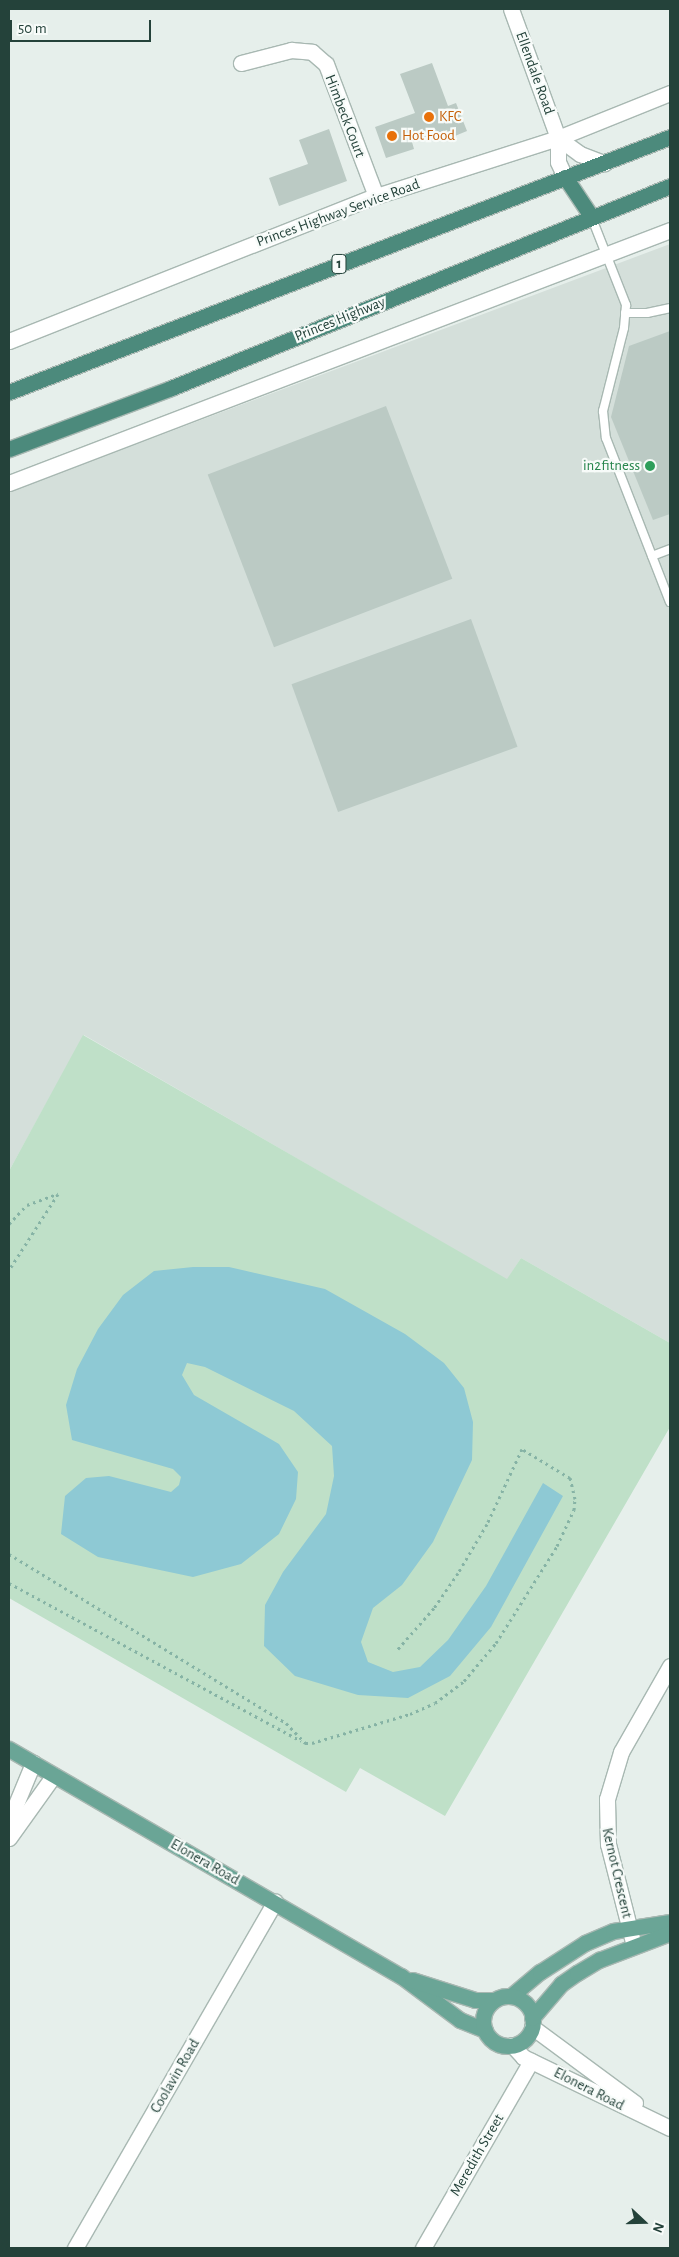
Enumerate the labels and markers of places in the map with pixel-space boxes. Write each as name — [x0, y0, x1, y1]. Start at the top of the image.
place label: KFC — [439, 108, 461, 126]
marker: KFC — [423, 111, 435, 123]
place label: Hot Food — [402, 127, 455, 145]
marker: Hot Food — [386, 130, 398, 142]
place label: in2fitness — [583, 457, 640, 475]
marker: in2fitness — [644, 460, 656, 472]

